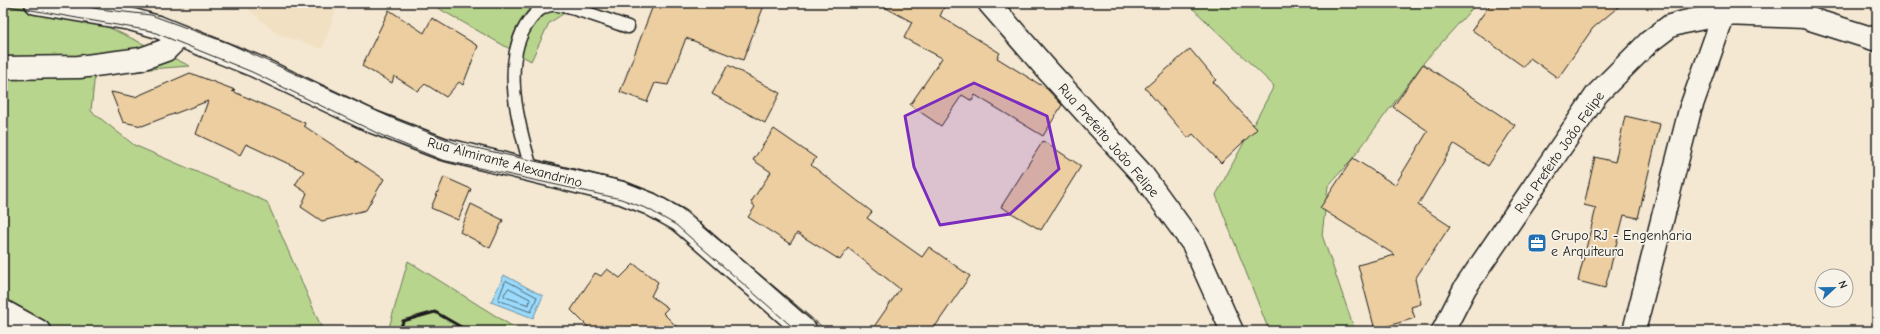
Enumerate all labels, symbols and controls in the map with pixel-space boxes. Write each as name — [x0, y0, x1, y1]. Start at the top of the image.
street label: Rua Prefeito João Felipe — [1055, 80, 1163, 201]
street label: Rua Prefeito João Felipe — [1511, 88, 1608, 217]
street label: Rua Almirante Alexandrino — [426, 134, 584, 191]
place label: Grupo RJ - Engenharia e Arquiteura — [1551, 227, 1692, 260]
office icon: Grupo RJ - Engenharia e Arquiteura — [1526, 232, 1548, 254]
north arrow — [1814, 268, 1854, 308]
text: N — [1835, 279, 1850, 290]

